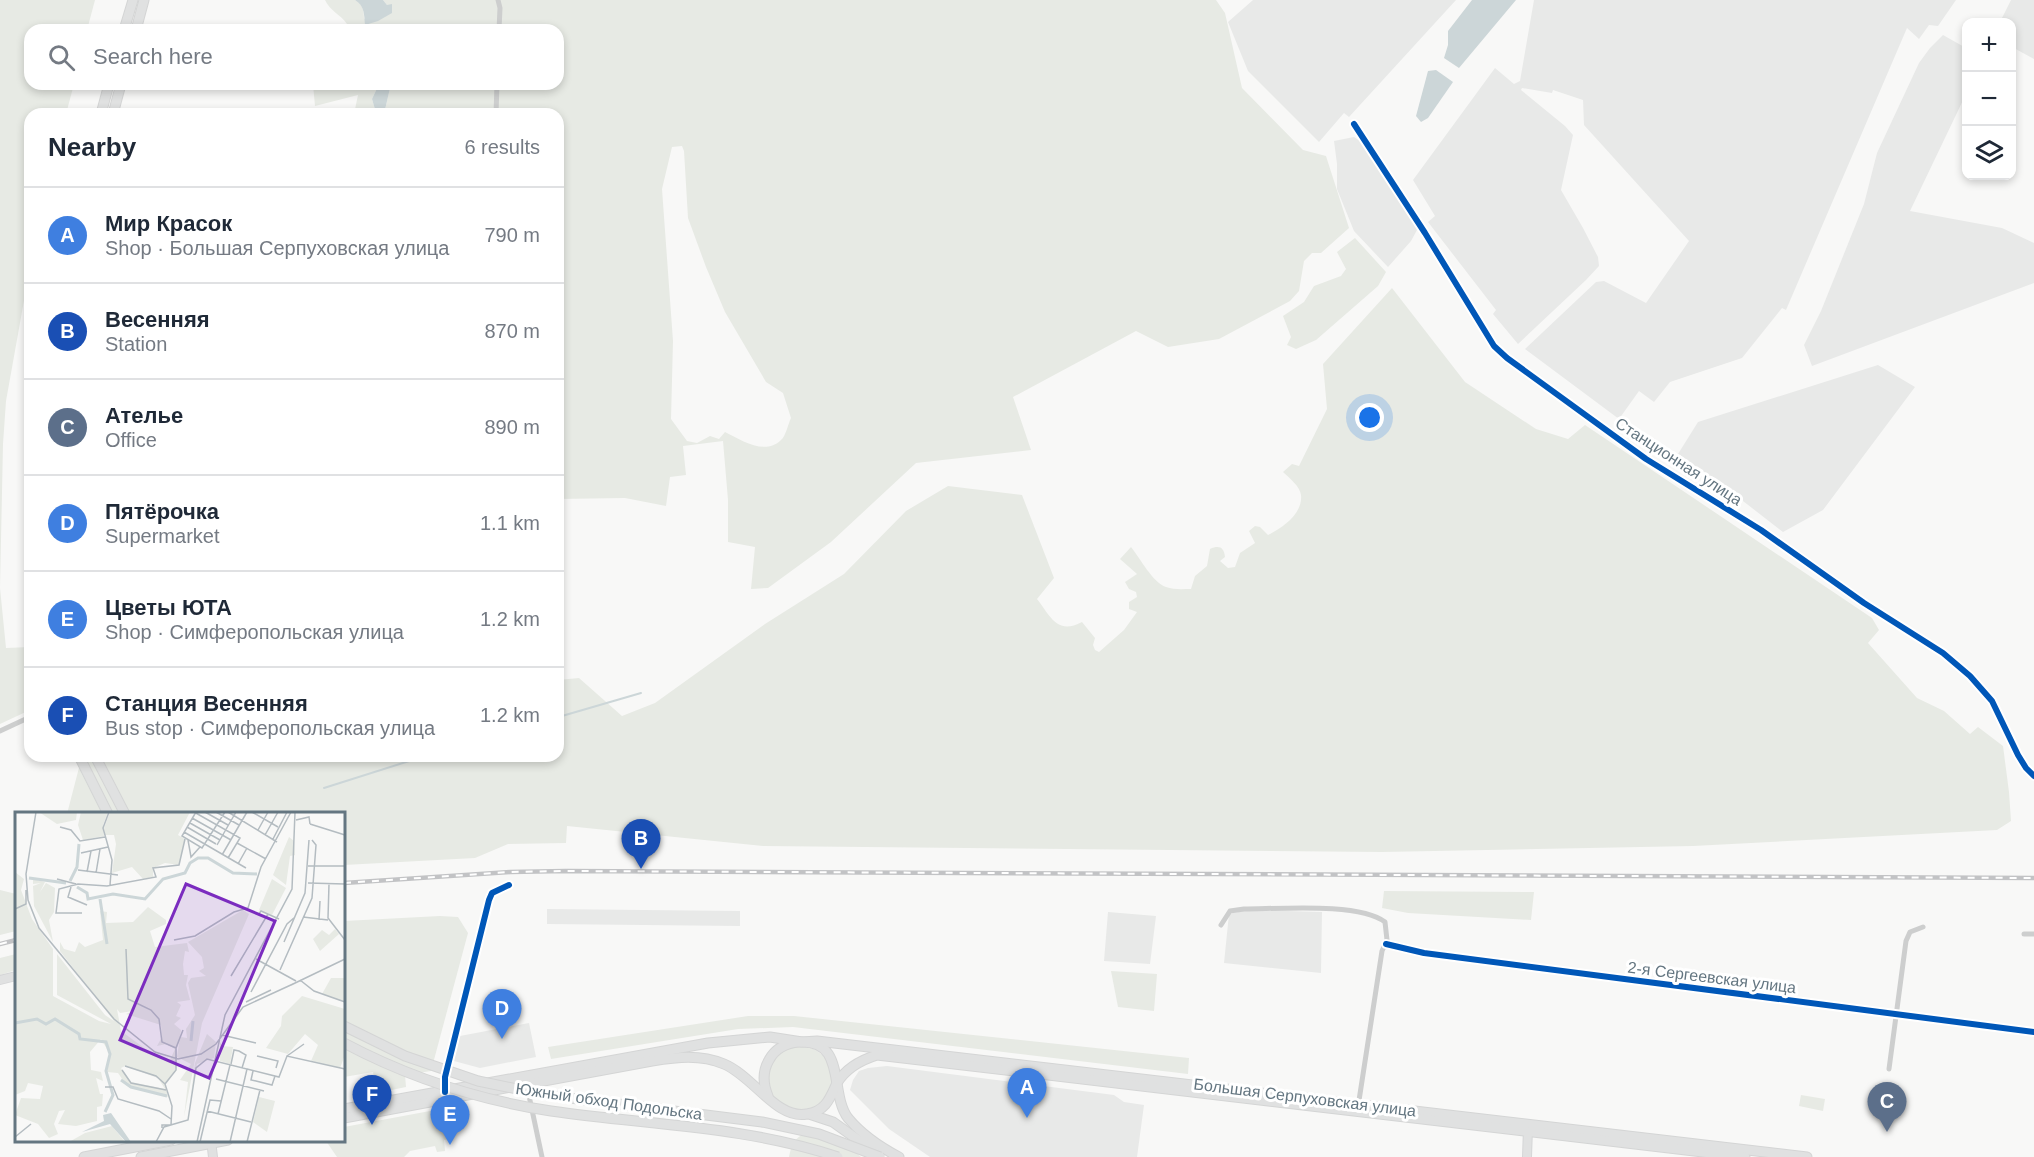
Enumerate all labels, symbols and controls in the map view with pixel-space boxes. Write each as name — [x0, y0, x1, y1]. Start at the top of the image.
map controls — [1962, 18, 2016, 180]
button: + — [1962, 18, 2016, 72]
search box — [24, 24, 564, 90]
icon: search — [45, 41, 78, 74]
text: Search here — [93, 44, 213, 69]
button: − — [1962, 72, 2016, 126]
button: layers — [1962, 126, 2016, 180]
text: Nearby — [48, 132, 136, 162]
text: 6 results — [464, 136, 540, 158]
text: Мир Красок — [105, 211, 232, 236]
text: A — [60, 224, 75, 246]
text: 790 m — [484, 224, 540, 246]
text: Shop · Большая Серпуховская улица — [105, 237, 449, 259]
text: Весенняя — [105, 307, 210, 332]
text: B — [60, 320, 75, 342]
text: 870 m — [484, 320, 540, 342]
text: Station — [105, 333, 167, 355]
text: Ателье — [105, 403, 183, 428]
your location — [1355, 403, 1384, 432]
street label: Станционная улица — [1612, 414, 1745, 509]
text: C — [60, 416, 75, 438]
text: 890 m — [484, 416, 540, 438]
text: Office — [105, 429, 157, 451]
text: Пятёрочка — [105, 499, 219, 524]
text: D — [60, 512, 75, 534]
text: 1.1 km — [480, 512, 540, 534]
text: Supermarket — [105, 525, 220, 547]
text: Цветы ЮТА — [105, 595, 232, 620]
text: E — [61, 608, 74, 630]
text: 1.2 km — [480, 608, 540, 630]
text: Shop · Симферопольская улица — [105, 621, 404, 643]
text: Станция Весенняя — [105, 691, 308, 716]
text: F — [61, 704, 74, 726]
text: 1.2 km — [480, 704, 540, 726]
text: Bus stop · Симферопольская улица — [105, 717, 435, 739]
inset map — [15, 812, 345, 1142]
pin: B — [622, 820, 660, 869]
street label: 2-я Сергеевская улица — [1627, 959, 1797, 996]
pin: D — [482, 990, 522, 1039]
pin: A — [1008, 1068, 1046, 1118]
street label: Большая Серпуховская улица — [1193, 1075, 1417, 1120]
pin: F — [352, 1076, 392, 1125]
street label: Южный обход Подольска — [515, 1080, 703, 1123]
pin: C — [1868, 1082, 1906, 1132]
pin: E — [430, 1096, 470, 1145]

